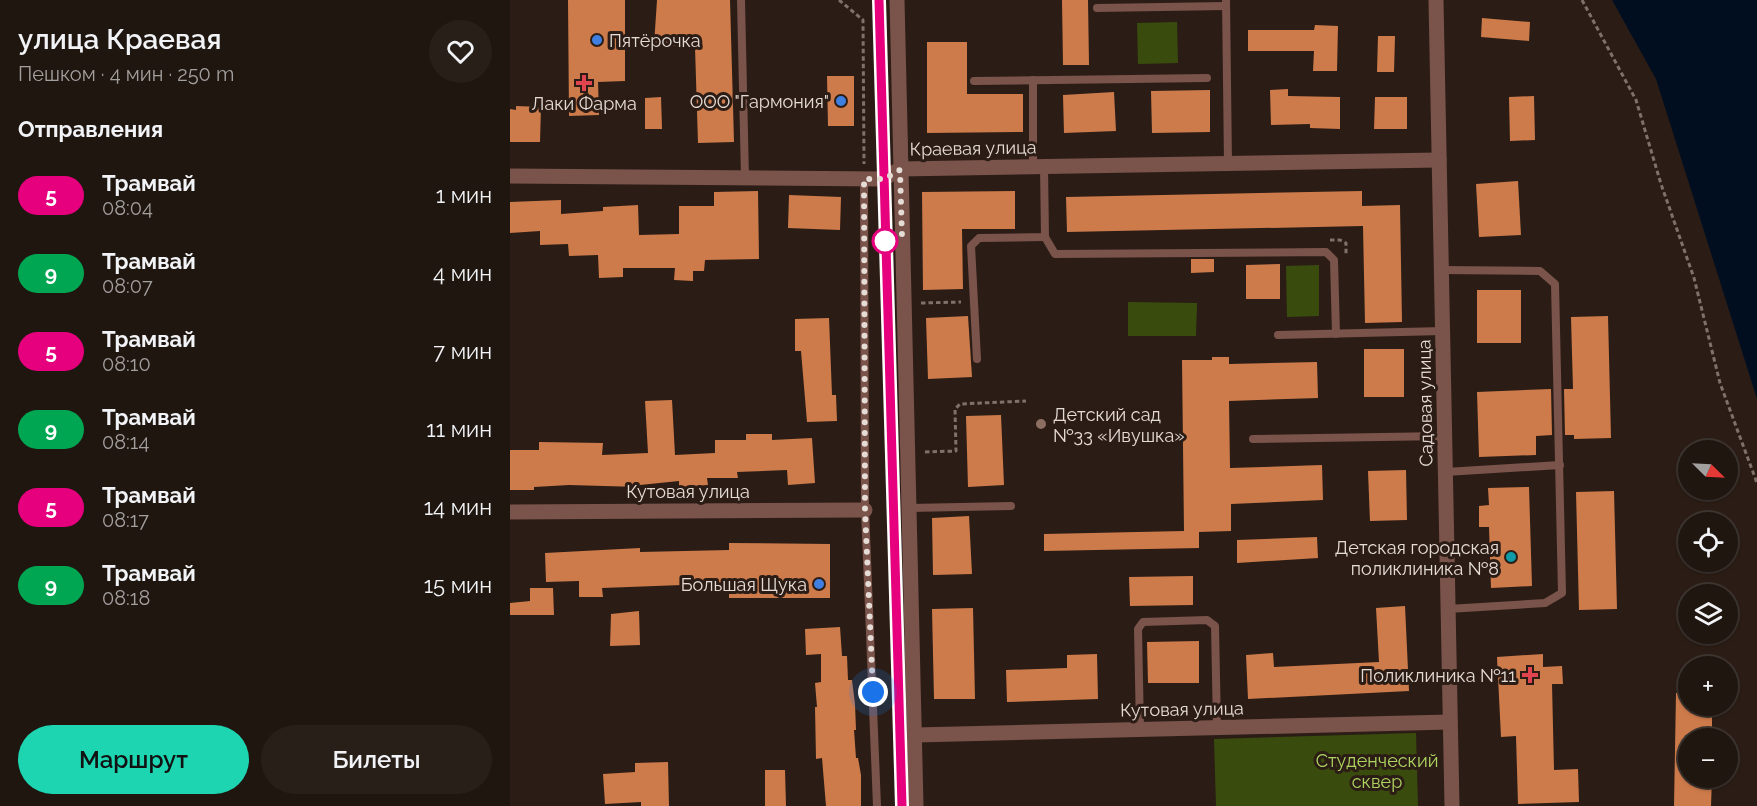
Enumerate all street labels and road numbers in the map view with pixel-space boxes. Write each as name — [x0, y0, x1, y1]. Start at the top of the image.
street label: Краевая улица — [909, 136, 1037, 160]
street label: Садовая улица — [1413, 339, 1437, 467]
street label: Кутовая улица — [626, 481, 750, 502]
street label: Кутовая улица — [1120, 697, 1244, 721]

